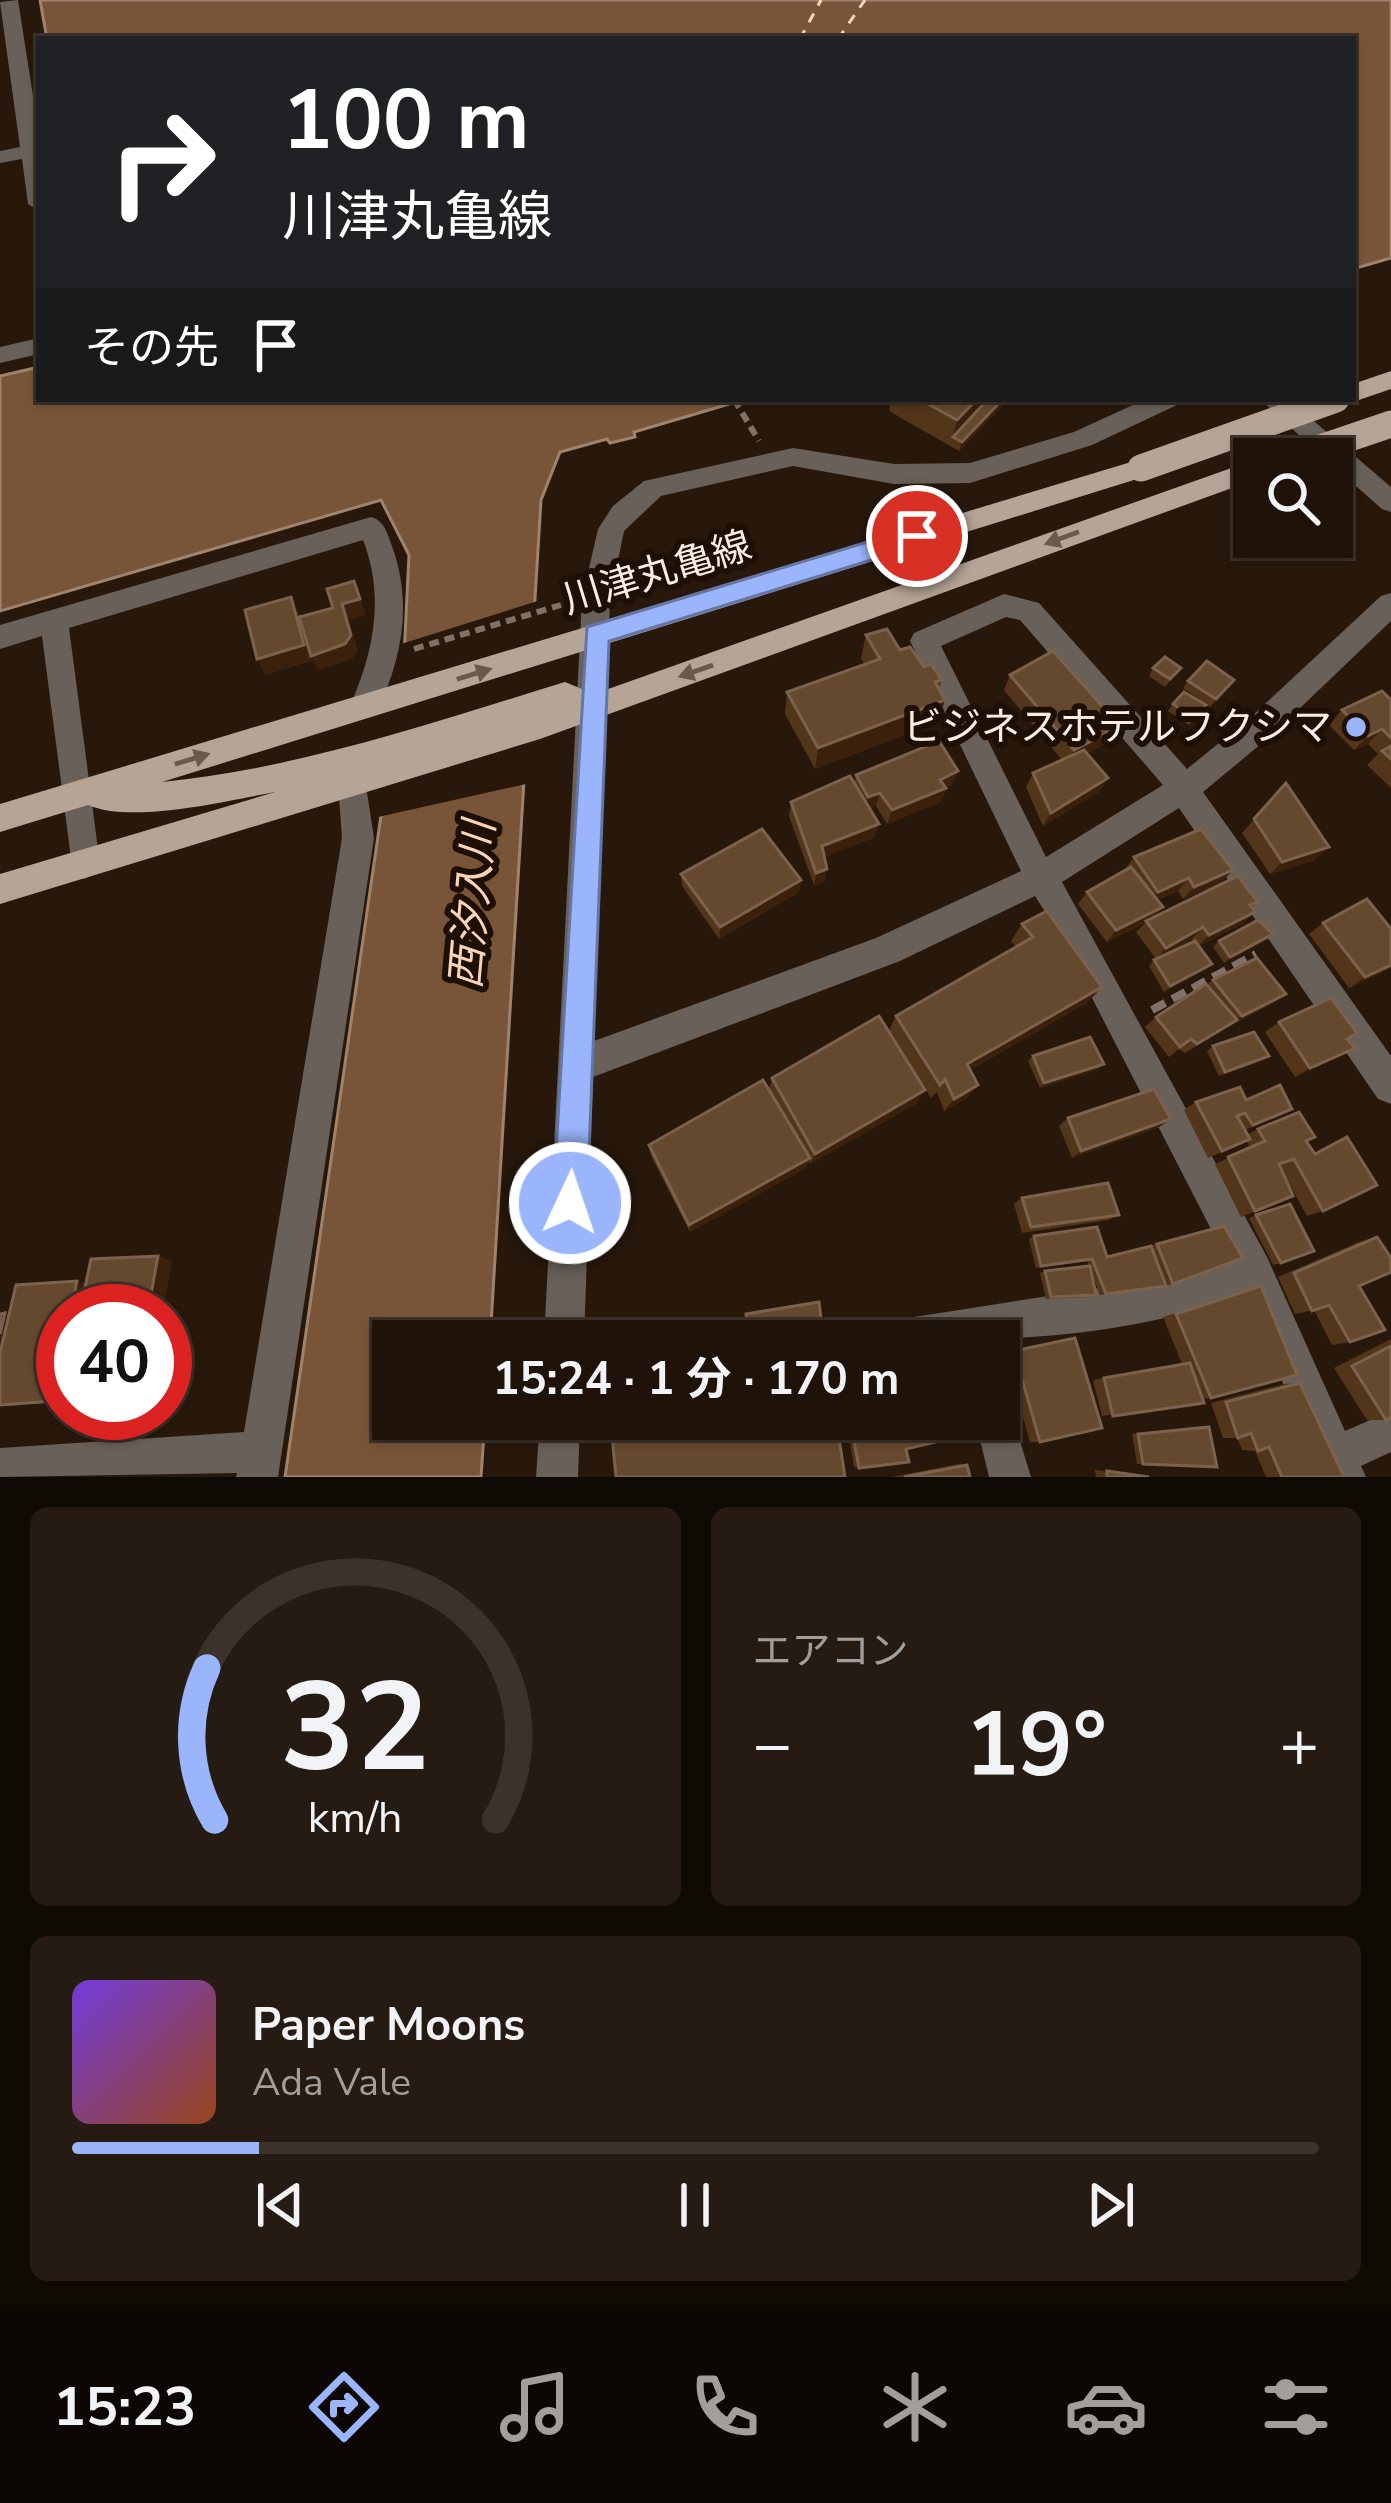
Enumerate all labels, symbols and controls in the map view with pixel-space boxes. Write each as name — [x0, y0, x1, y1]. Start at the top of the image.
text: 100 m — [282, 63, 530, 178]
icon: right — [84, 84, 240, 240]
text: 川津丸亀線 — [282, 180, 552, 254]
icon: arrive — [243, 312, 309, 378]
text: その先 — [84, 318, 219, 379]
map controls — [1233, 438, 1353, 558]
button: search — [1233, 438, 1353, 558]
pin — [866, 485, 968, 587]
icon: arrive — [884, 503, 950, 569]
street label: 川津丸亀線 — [556, 519, 758, 627]
one-way arrow — [1044, 530, 1080, 548]
one-way arrow — [677, 663, 713, 681]
one-way arrow — [456, 664, 493, 682]
place label: ビジネスホテルフクシマ — [903, 701, 1332, 754]
marker: ビジネスホテルフクシマ — [1343, 714, 1369, 740]
one-way arrow — [174, 749, 211, 767]
water label: 西汐入川 — [437, 815, 509, 991]
position arrow — [507, 1140, 633, 1266]
speed limit sign: 40 — [36, 1284, 192, 1440]
text: 15:24 · 1 分 · 170 m — [493, 1349, 899, 1410]
text: エアコン — [753, 1625, 909, 1678]
text: 32 — [280, 1643, 430, 1813]
text: 19° — [965, 1684, 1107, 1807]
text: − — [753, 1700, 792, 1790]
text: + — [1279, 1700, 1319, 1790]
text: km/h — [308, 1788, 403, 1846]
text: Paper Moons — [252, 1995, 525, 2056]
text: Ada Vale — [252, 2056, 411, 2109]
icon: previous — [247, 2172, 313, 2238]
icon: pause — [662, 2172, 728, 2238]
icon: next — [1078, 2172, 1144, 2238]
icon: directions — [302, 2365, 386, 2449]
icon: music — [493, 2365, 577, 2449]
icon: phone — [683, 2365, 767, 2449]
icon: climate — [873, 2365, 957, 2449]
icon: car — [1064, 2365, 1148, 2449]
icon: filters — [1254, 2365, 1338, 2449]
text: 15:23 — [53, 2370, 196, 2444]

